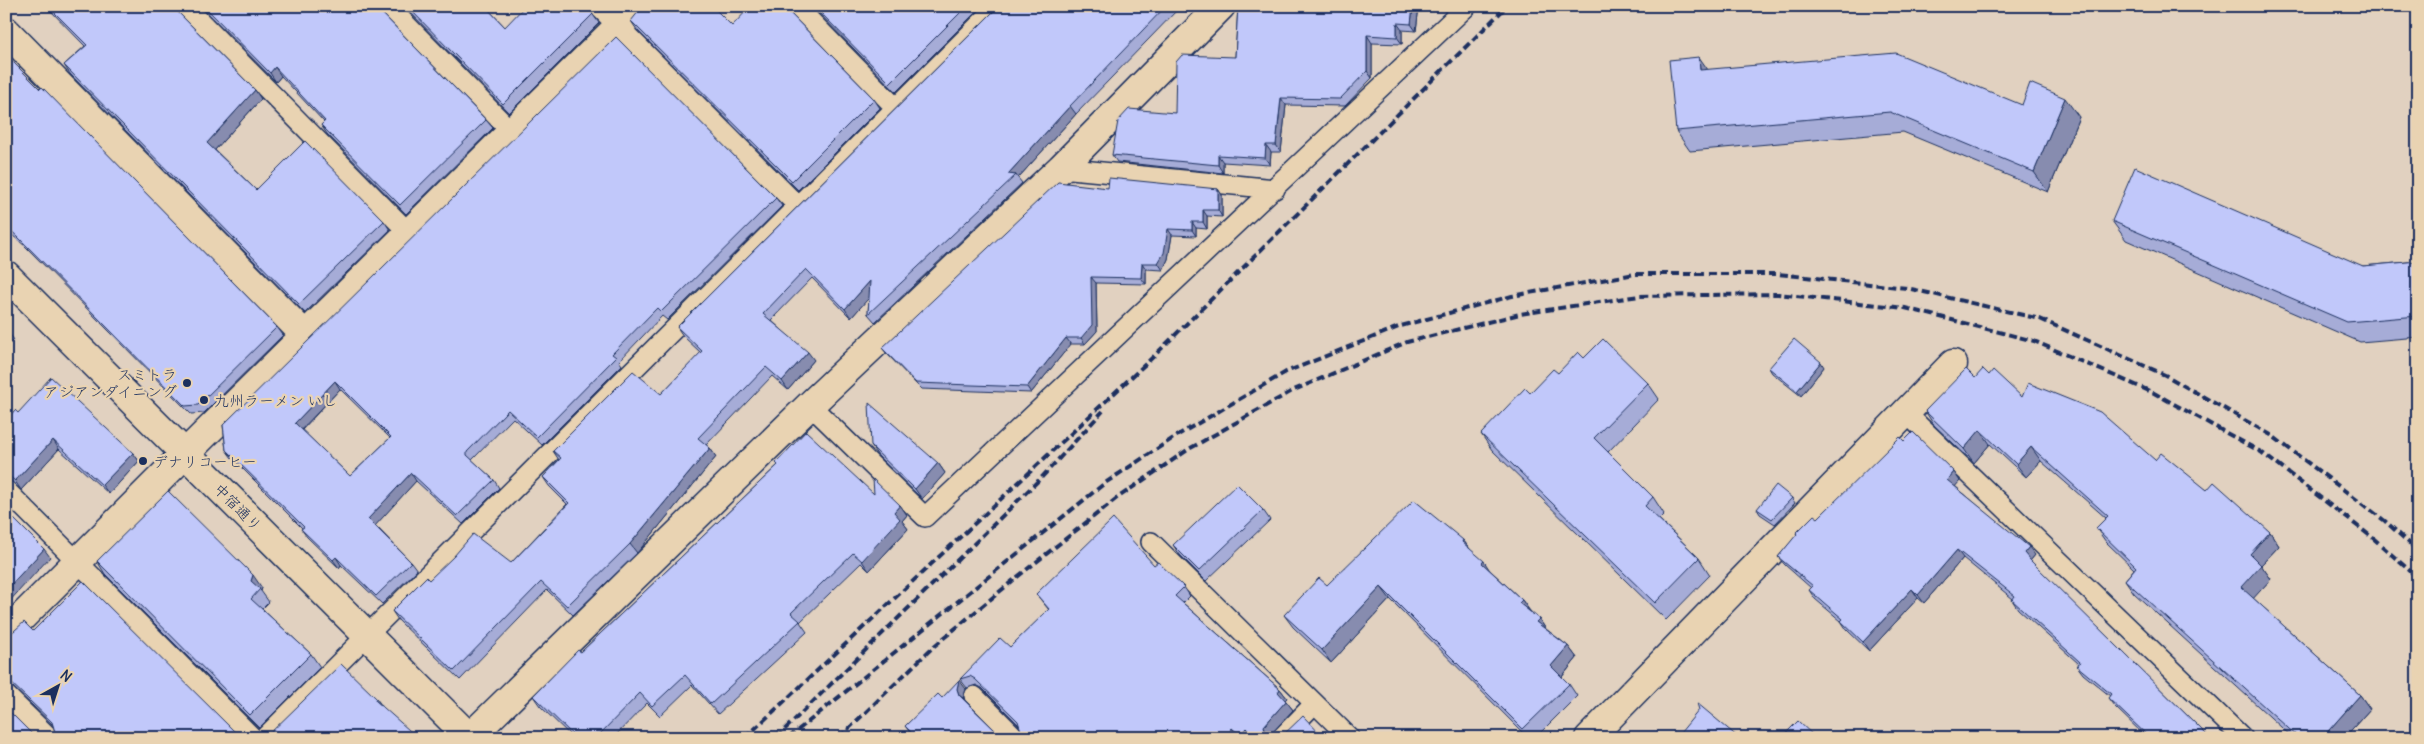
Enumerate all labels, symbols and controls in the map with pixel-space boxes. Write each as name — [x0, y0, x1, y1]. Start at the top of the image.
place label: スミトラ アジアンダイニング — [44, 365, 177, 401]
marker: スミトラ アジアンダイニング — [181, 377, 193, 389]
place label: 九州ラーメン いし — [214, 391, 338, 410]
marker: 九州ラーメン いし — [198, 394, 210, 406]
place label: デナリコーヒー — [153, 452, 257, 471]
marker: デナリコーヒー — [137, 455, 149, 467]
street label: 中宿通り — [210, 479, 266, 535]
north arrow — [32, 662, 82, 712]
text: N — [57, 666, 76, 686]

